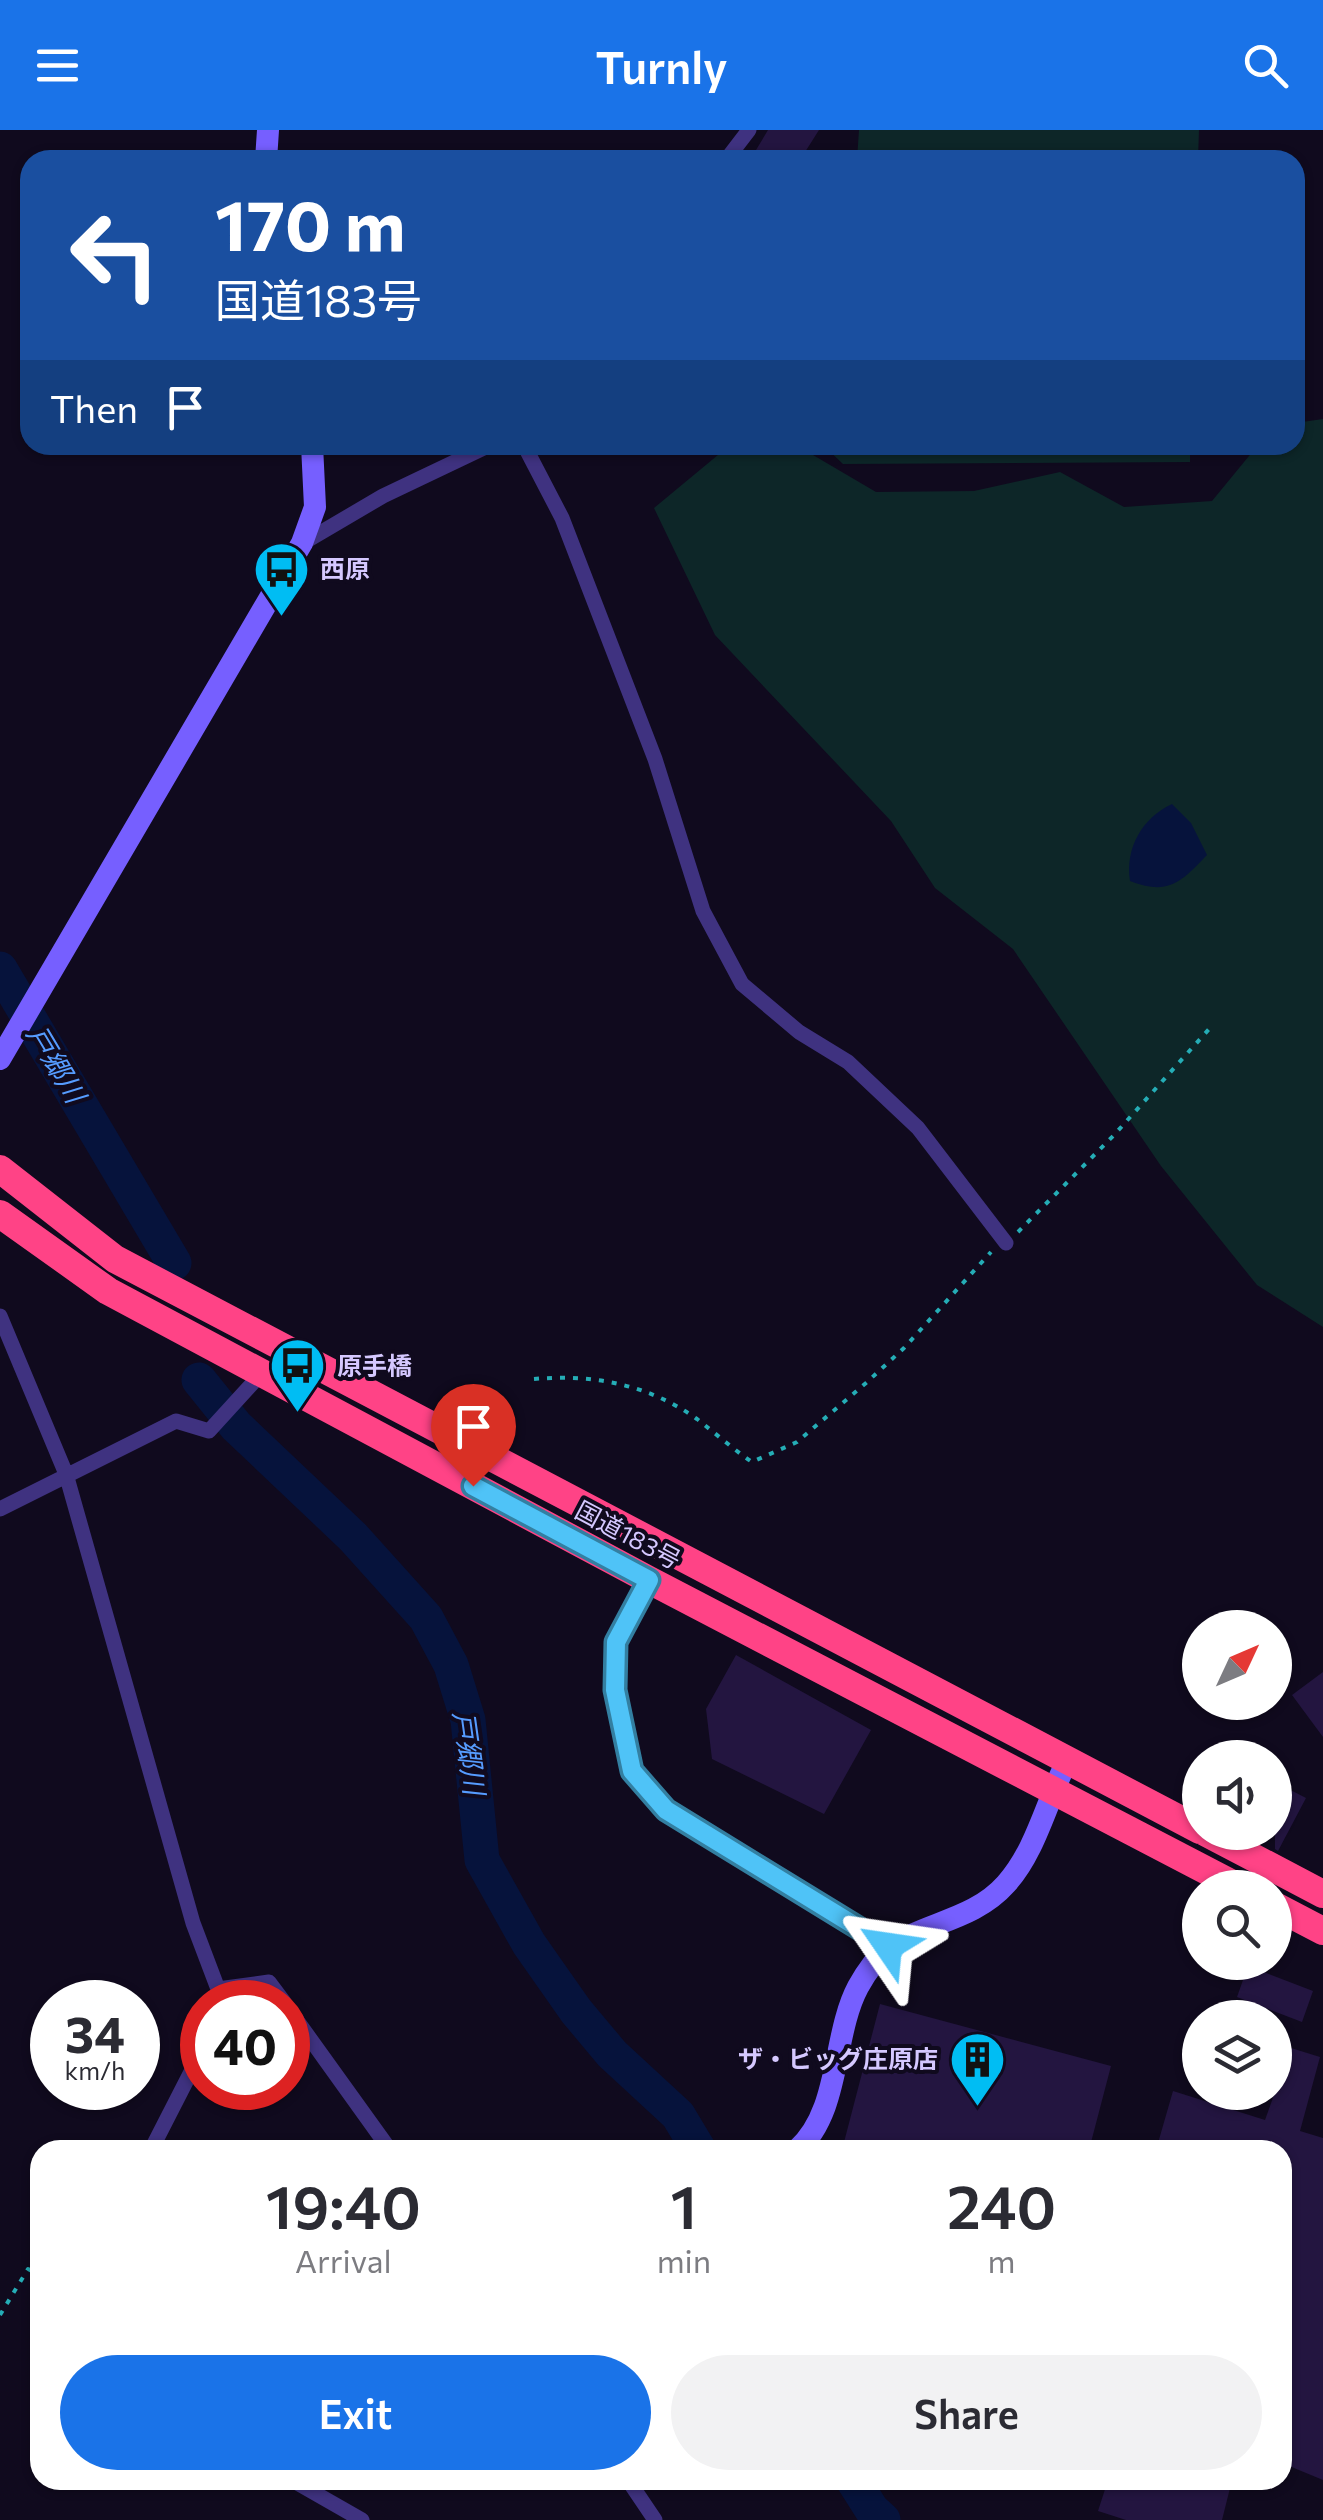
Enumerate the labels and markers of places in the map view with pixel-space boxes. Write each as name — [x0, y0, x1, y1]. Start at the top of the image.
bus stop icon: 西原 — [251, 539, 311, 618]
place label: 西原 — [320, 553, 370, 583]
bus stop icon: 原手橋 — [268, 1336, 328, 1415]
place label: 原手橋 — [337, 1350, 412, 1380]
pin — [431, 1384, 516, 1487]
building icon: ザ・ビッグ庄原店 — [947, 2029, 1007, 2108]
place label: ザ・ビッグ庄原店 — [738, 2043, 938, 2073]

